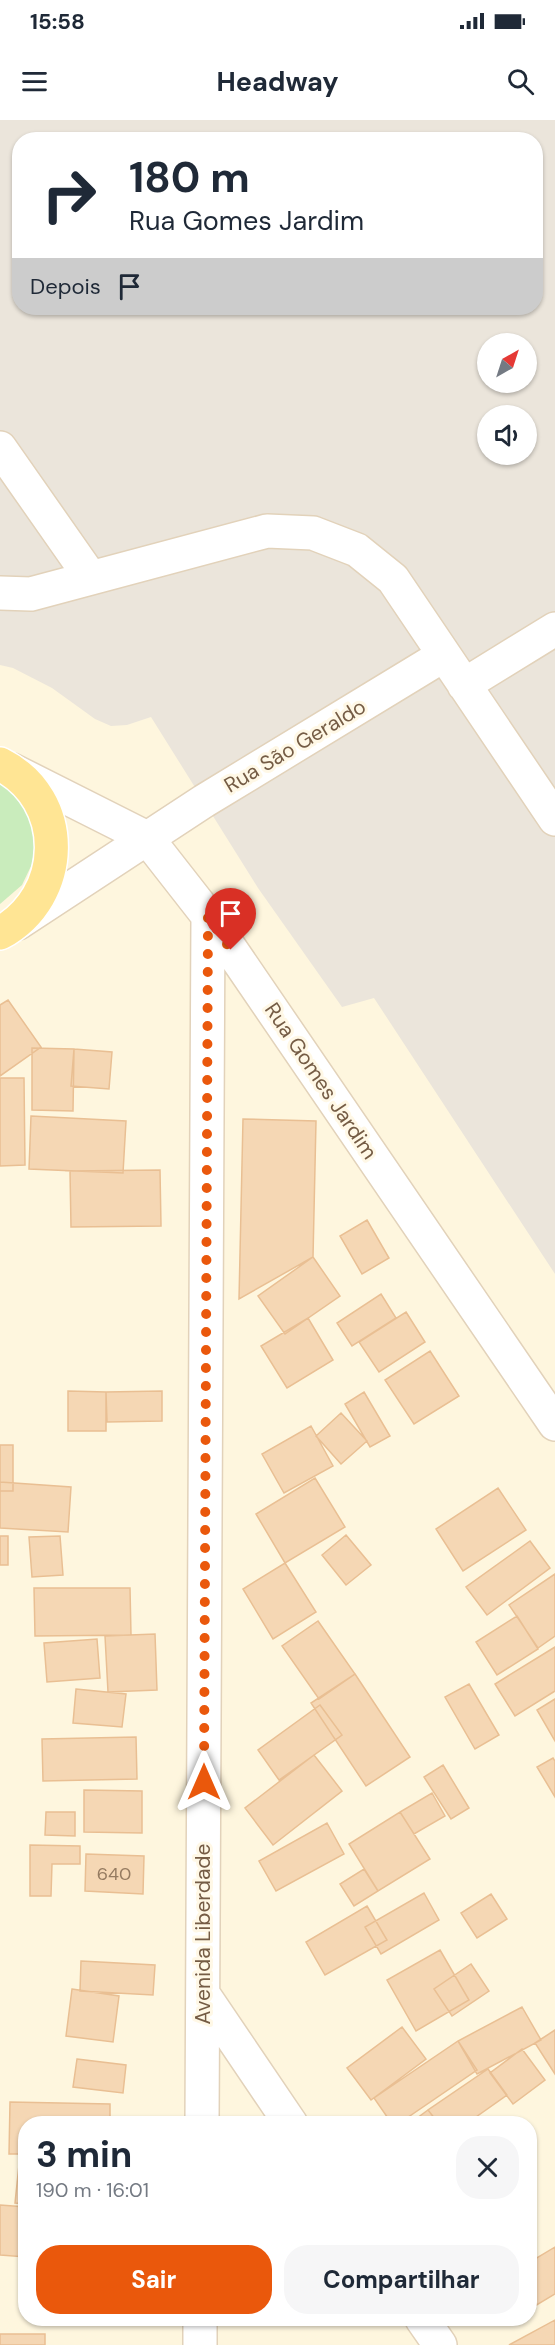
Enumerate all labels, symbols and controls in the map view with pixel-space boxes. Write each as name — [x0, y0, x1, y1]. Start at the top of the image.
text: 15:58 — [30, 7, 85, 36]
text: Headway — [216, 64, 339, 99]
icon: menu — [18, 65, 51, 98]
icon: search — [504, 65, 537, 98]
text: 180 m — [129, 150, 250, 205]
icon: right — [30, 156, 108, 234]
text: Rua Gomes Jardim — [129, 203, 364, 238]
icon: arrive — [113, 270, 146, 303]
text: Depois — [30, 272, 101, 301]
north arrow — [477, 333, 537, 393]
map controls — [477, 333, 537, 465]
button: sound — [477, 405, 537, 465]
street label: Rua São Geraldo — [219, 693, 371, 799]
pin — [205, 888, 256, 950]
icon: arrive — [214, 897, 247, 930]
street label: Rua Gomes Jardim — [258, 997, 384, 1165]
position arrow — [172, 1750, 236, 1814]
street label: Avenida Liberdade — [189, 1844, 217, 2024]
house number: 640 — [97, 1862, 131, 1886]
text: 3 min — [36, 2131, 132, 2178]
button: close — [456, 2136, 519, 2199]
text: 190 m · 16:01 — [36, 2177, 149, 2203]
button: Sair — [36, 2245, 272, 2314]
button: Compartilhar — [284, 2245, 519, 2314]

